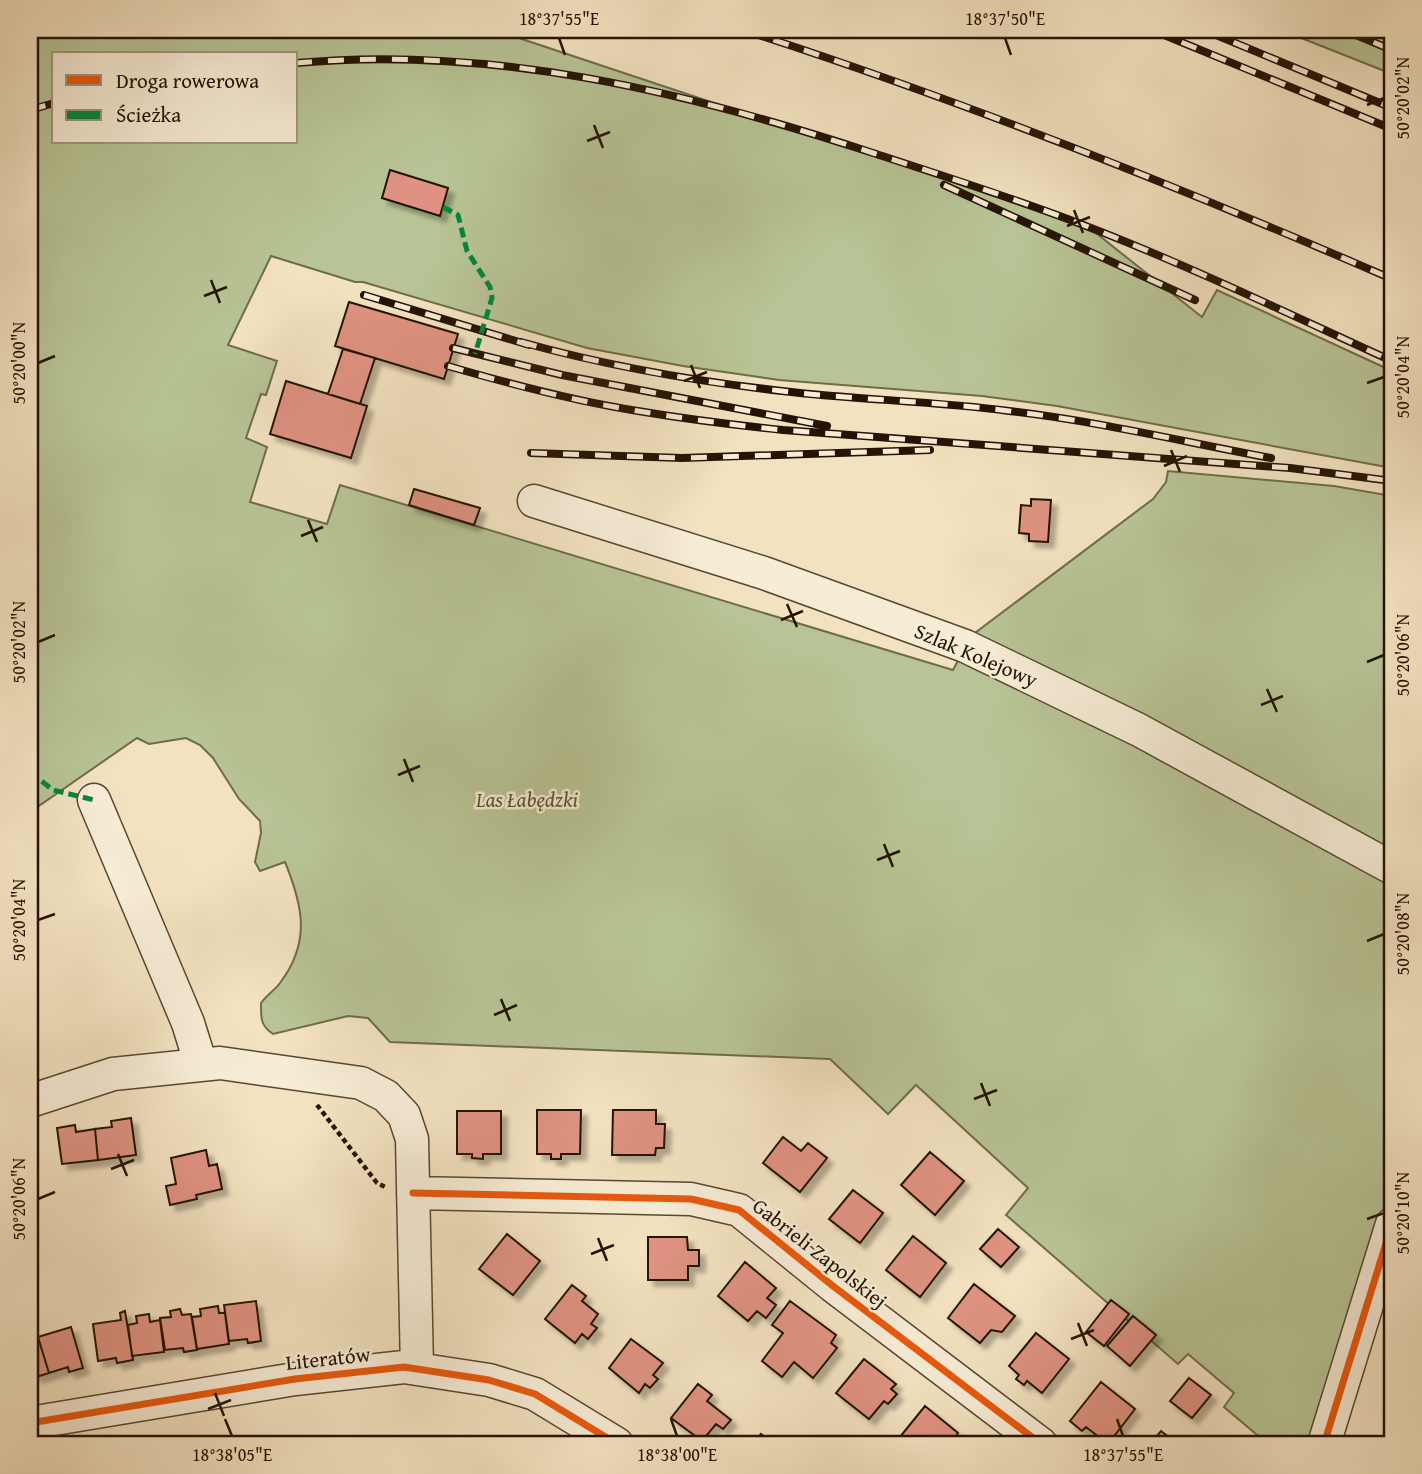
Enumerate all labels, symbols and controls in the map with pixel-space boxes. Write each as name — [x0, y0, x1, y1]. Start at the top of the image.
text: 18°37'55"E — [519, 5, 599, 32]
text: 18°37'50"E — [965, 5, 1045, 32]
legend — [52, 52, 298, 144]
text: 50°20'02"N — [1389, 56, 1416, 139]
text: Droga rowerowa — [116, 65, 259, 96]
text: Ścieżka — [116, 99, 181, 130]
text: 50°20'00"N — [5, 321, 32, 404]
text: 50°20'04"N — [1389, 335, 1416, 418]
text: 50°20'02"N — [5, 600, 32, 683]
text: 50°20'06"N — [1389, 613, 1416, 696]
street label: Szlak Kolejowy — [910, 615, 1043, 695]
park label: Las Łabędzki — [475, 784, 579, 815]
text: 50°20'04"N — [5, 878, 32, 961]
text: 50°20'08"N — [1389, 892, 1416, 975]
text: 50°20'06"N — [5, 1157, 32, 1240]
text: 50°20'10"N — [1389, 1171, 1416, 1254]
street label: Gabrieli Zapolskiej — [746, 1190, 894, 1316]
street label: Literatów — [284, 1338, 372, 1378]
text: 18°38'05"E — [192, 1441, 272, 1468]
text: 18°38'00"E — [637, 1441, 717, 1468]
text: 18°37'55"E — [1083, 1441, 1163, 1468]

